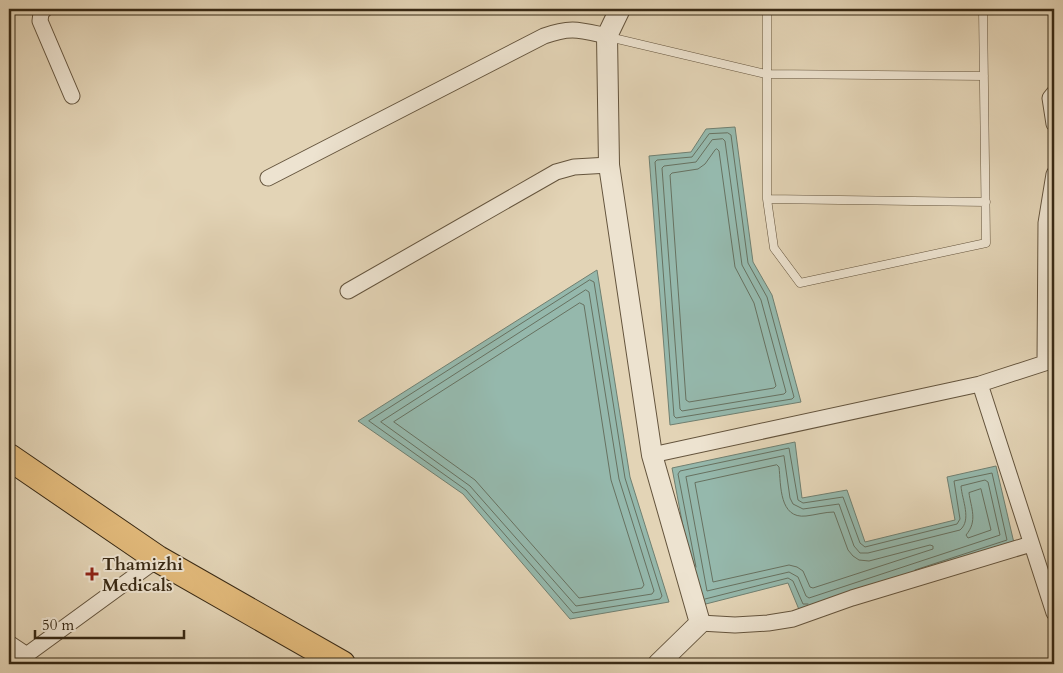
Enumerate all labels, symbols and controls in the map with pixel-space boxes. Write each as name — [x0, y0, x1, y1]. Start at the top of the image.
place label: Thamizhi Medicals — [102, 552, 183, 598]
marker: Thamizhi Medicals — [86, 568, 98, 580]
scale bar — [35, 608, 184, 640]
text: 50 m — [42, 615, 74, 635]

